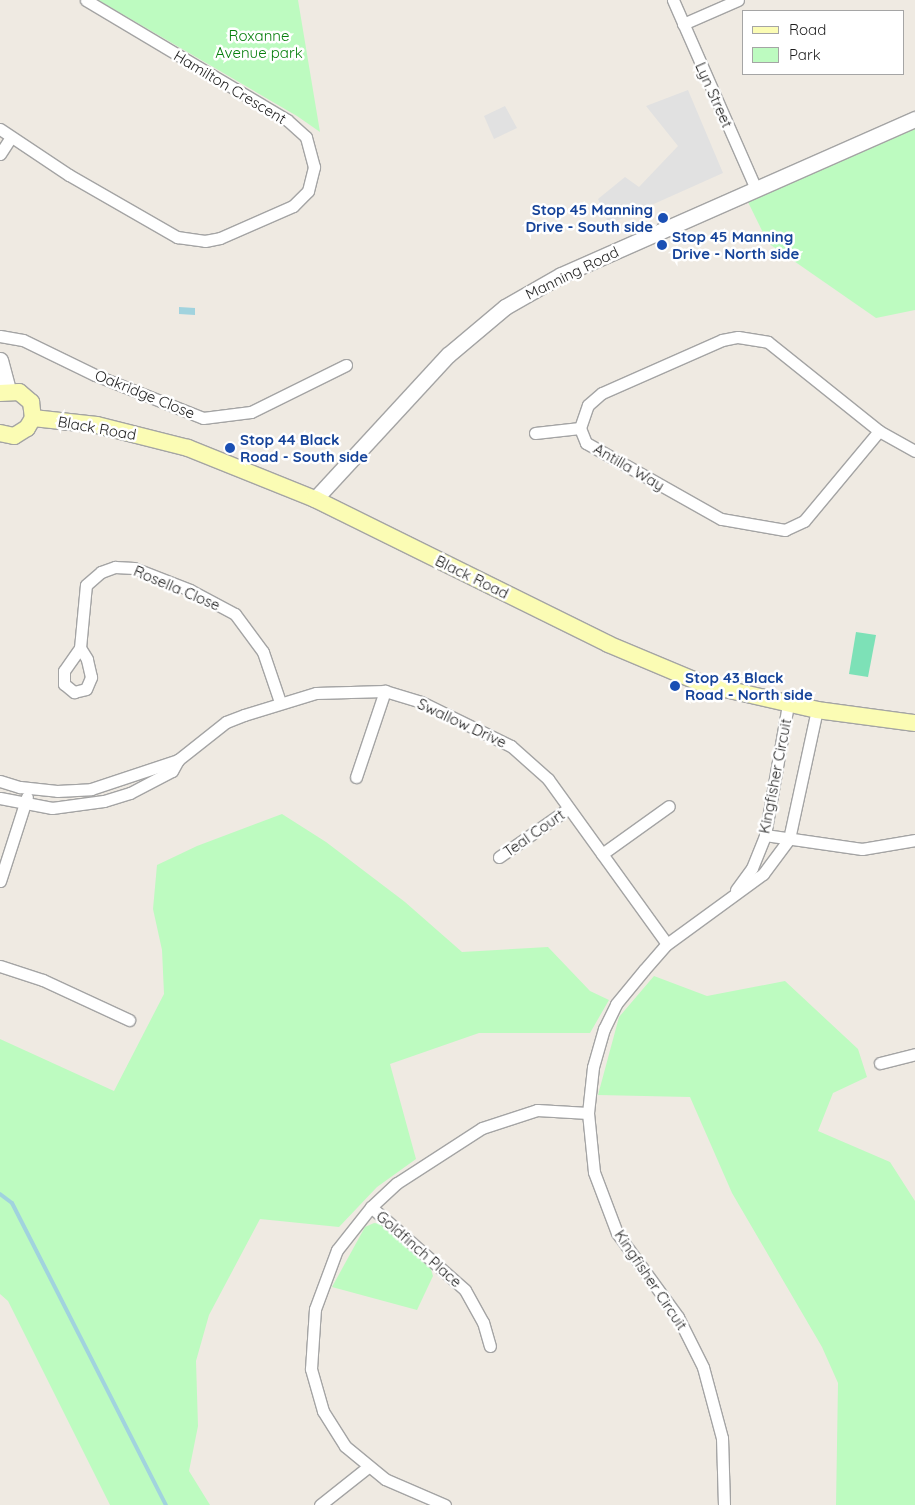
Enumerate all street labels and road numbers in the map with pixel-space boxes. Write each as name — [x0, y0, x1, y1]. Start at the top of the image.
street label: Hamilton Crescent — [171, 46, 289, 128]
street label: Lyn Street — [692, 59, 736, 131]
street label: Manning Road — [522, 243, 622, 303]
street label: Oakridge Close — [92, 366, 198, 422]
street label: Black Road — [56, 412, 138, 444]
street label: Antilla Way — [590, 440, 668, 494]
street label: Black Road — [432, 552, 512, 602]
street label: Rosella Close — [131, 562, 223, 614]
street label: Swallow Drive — [415, 695, 509, 751]
street label: Kingfisher Circuit — [755, 717, 795, 835]
street label: Teal Court — [500, 805, 568, 861]
street label: Goldfinch Place — [373, 1207, 465, 1291]
street label: Kingfisher Circuit — [611, 1227, 691, 1333]

